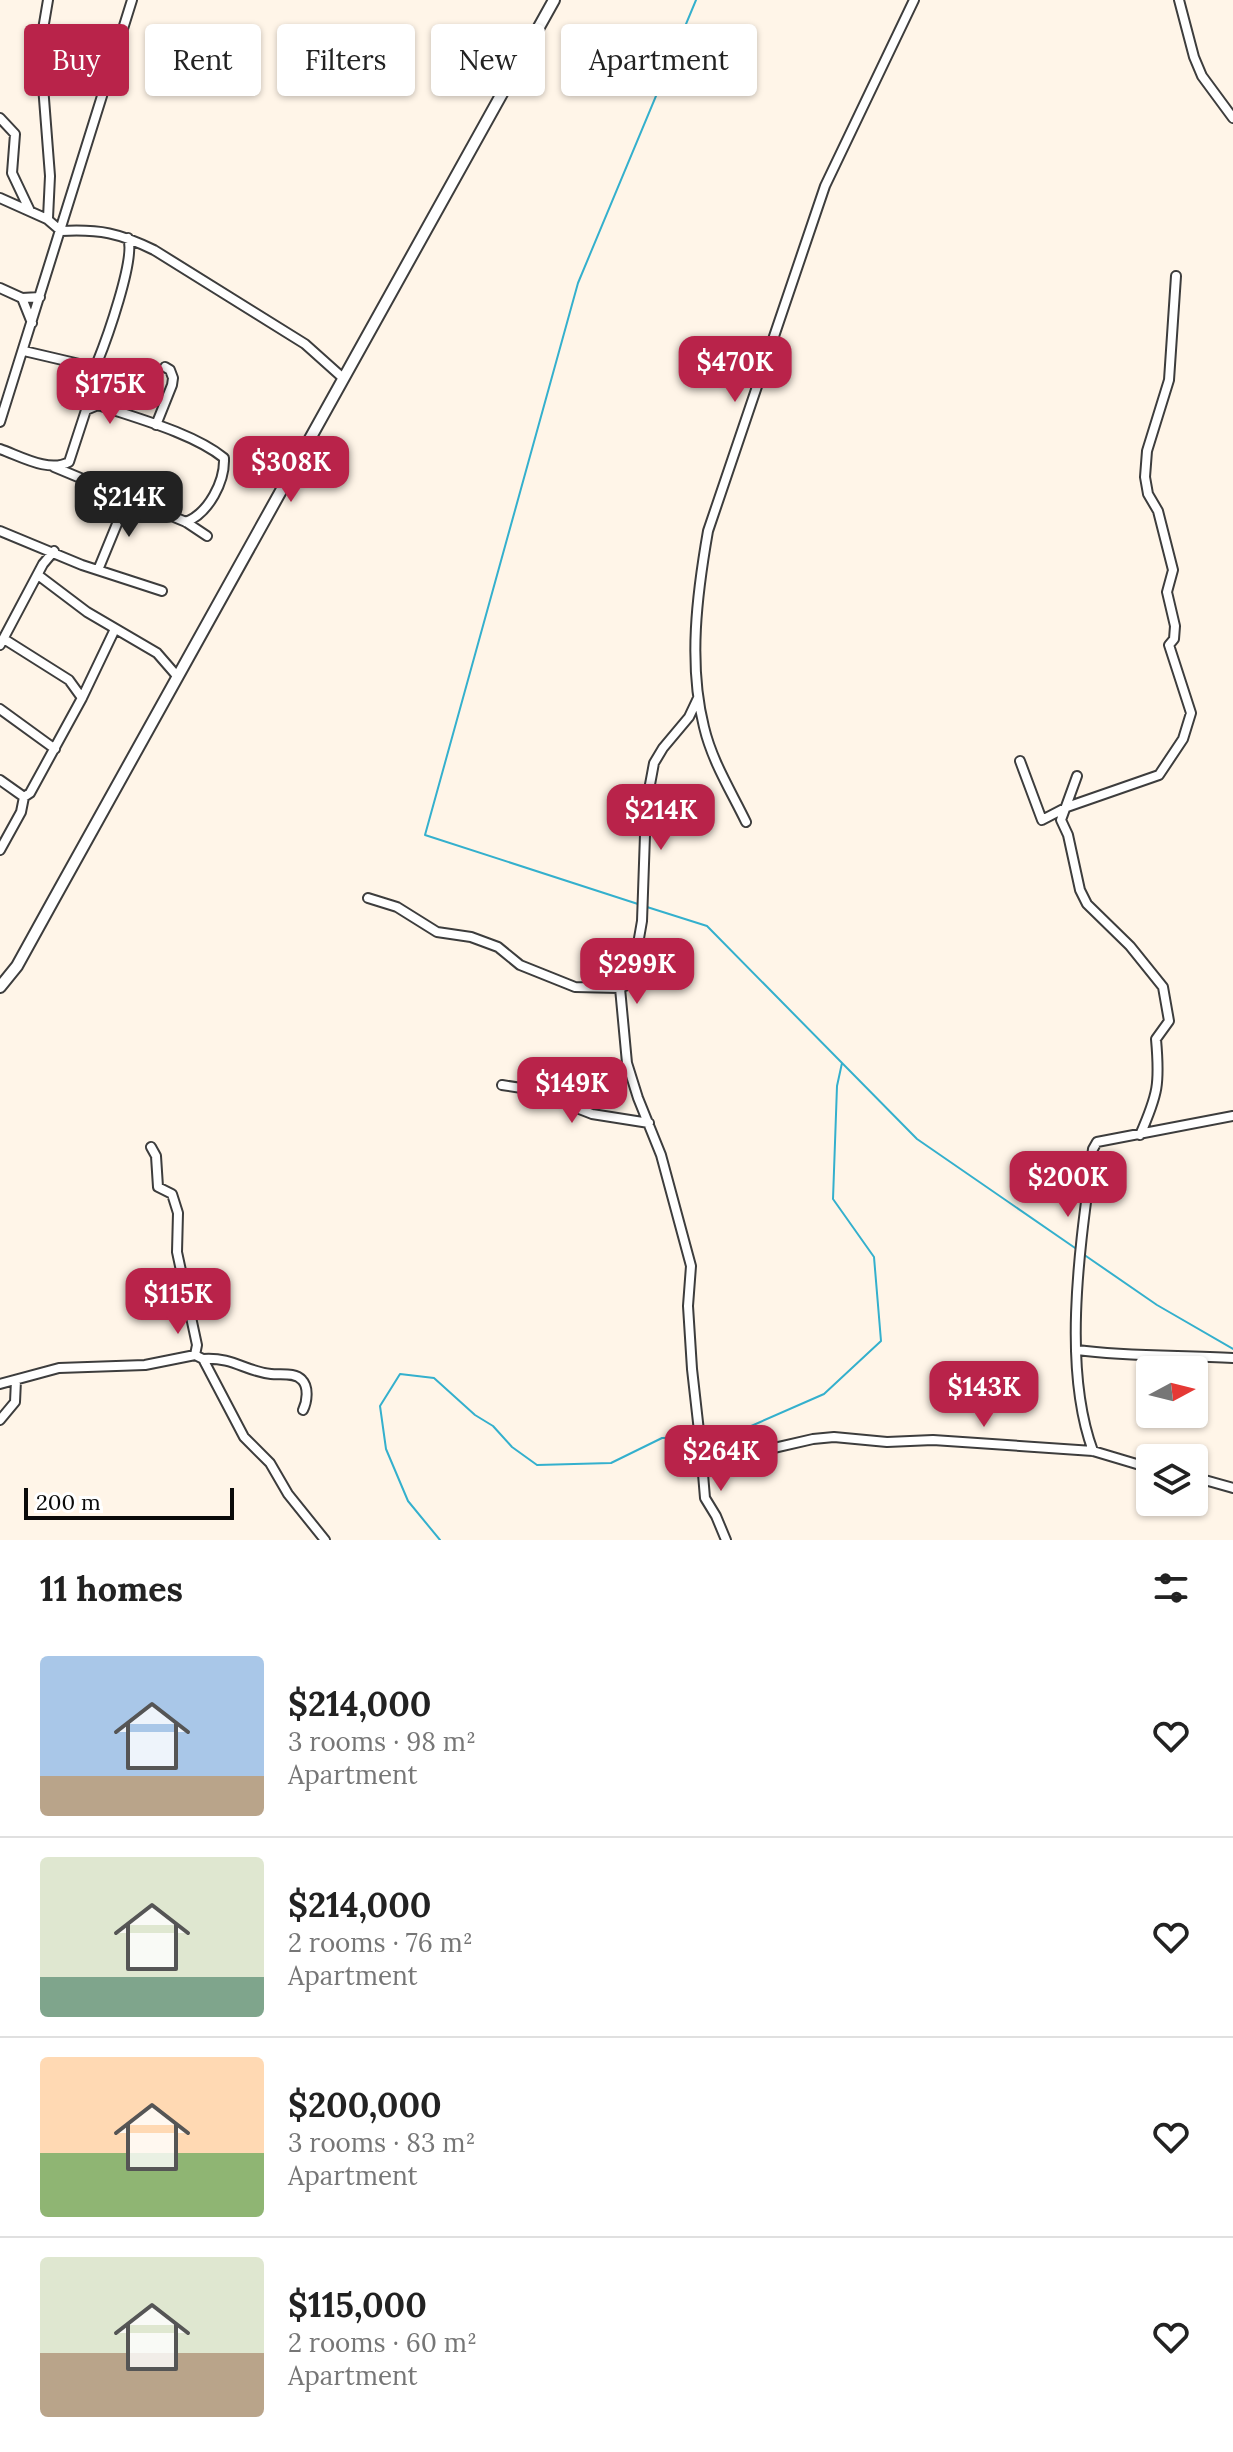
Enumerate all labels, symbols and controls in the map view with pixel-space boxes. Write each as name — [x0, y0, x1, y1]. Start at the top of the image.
chip: Buy — [24, 24, 129, 96]
chip: Rent — [145, 24, 261, 96]
chip: Filters — [277, 24, 415, 96]
chip: New — [431, 24, 545, 96]
chip: Apartment — [561, 24, 757, 96]
pin: $470K — [679, 336, 791, 404]
text: $470K — [697, 345, 773, 378]
pin: $175K — [54, 358, 166, 426]
text: $175K — [75, 367, 145, 400]
pin: $308K — [235, 436, 347, 504]
text: $308K — [251, 445, 331, 478]
pin: $214K — [73, 471, 185, 539]
text: $214K — [93, 480, 165, 513]
pin: $214K — [605, 784, 717, 852]
text: $214K — [625, 793, 697, 826]
pin: $299K — [581, 938, 693, 1006]
text: $299K — [598, 947, 676, 980]
pin: $149K — [516, 1057, 628, 1125]
text: $149K — [535, 1066, 609, 1099]
pin: $200K — [1012, 1151, 1124, 1219]
text: $200K — [1028, 1160, 1108, 1193]
pin: $115K — [122, 1268, 234, 1336]
text: $115K — [144, 1277, 212, 1310]
north arrow — [1136, 1356, 1208, 1428]
map controls — [1136, 1356, 1208, 1516]
pin: $143K — [928, 1361, 1040, 1429]
text: $143K — [947, 1370, 1021, 1403]
pin: $264K — [665, 1425, 777, 1493]
text: $264K — [683, 1434, 759, 1467]
button: layers — [1136, 1444, 1208, 1516]
scale bar — [24, 1484, 234, 1520]
text: 200 m — [36, 1488, 101, 1516]
icon: filters — [1149, 1566, 1193, 1610]
text: 11 homes — [40, 1567, 183, 1610]
text: $214,000 — [288, 1682, 431, 1725]
icon: home — [104, 1688, 200, 1784]
icon: heart — [1149, 1714, 1193, 1758]
text: 3 rooms · 98 m² — [288, 1725, 476, 1758]
text: Apartment — [288, 1758, 418, 1791]
text: $214,000 — [288, 1883, 431, 1926]
icon: home — [104, 1889, 200, 1985]
icon: heart — [1149, 1915, 1193, 1959]
text: 2 rooms · 76 m² — [288, 1926, 473, 1959]
text: Apartment — [288, 1959, 418, 1992]
text: $200,000 — [288, 2083, 442, 2126]
icon: home — [104, 2089, 200, 2185]
icon: heart — [1149, 2115, 1193, 2159]
text: 3 rooms · 83 m² — [288, 2126, 475, 2159]
text: Apartment — [288, 2159, 418, 2192]
text: $115,000 — [288, 2283, 427, 2326]
icon: home — [104, 2289, 200, 2385]
icon: heart — [1149, 2315, 1193, 2359]
text: 2 rooms · 60 m² — [288, 2326, 477, 2359]
text: Apartment — [288, 2359, 418, 2392]

